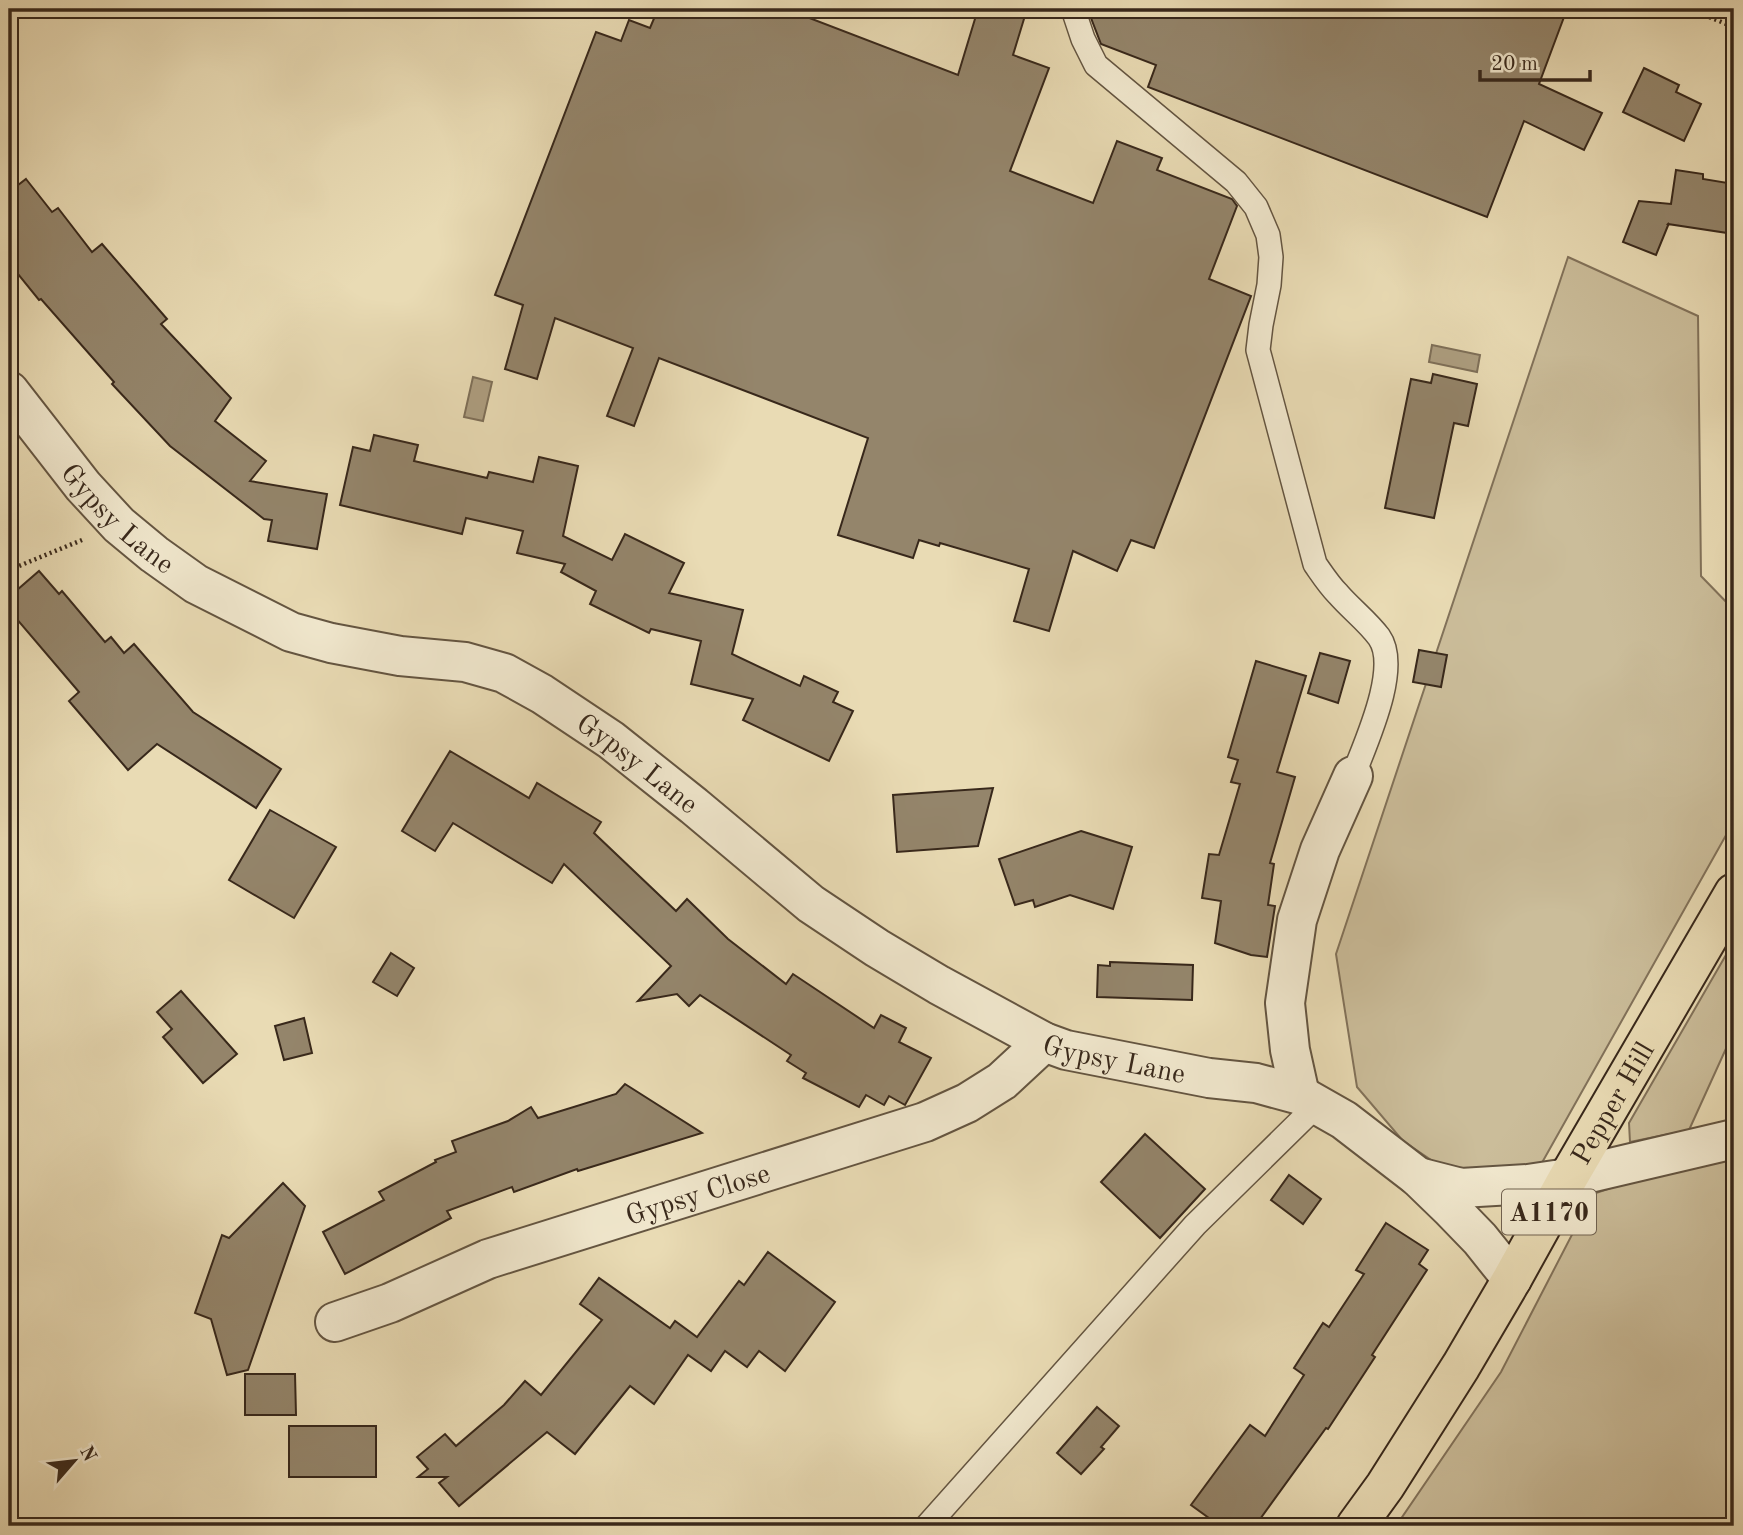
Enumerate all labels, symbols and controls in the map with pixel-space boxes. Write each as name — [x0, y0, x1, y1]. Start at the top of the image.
scale bar — [1480, 38, 1591, 82]
text: 20 m — [1491, 54, 1538, 75]
street label: Gypsy Lane — [54, 460, 178, 580]
street label: Gypsy Lane — [571, 710, 702, 820]
street label: Gypsy Lane — [1038, 1032, 1187, 1090]
street label: Pepper Hill — [1568, 1038, 1661, 1170]
street label: Gypsy Close — [623, 1160, 774, 1232]
road number: A1170 — [1502, 1190, 1596, 1234]
north arrow — [38, 1426, 108, 1496]
text: N — [75, 1443, 99, 1465]

